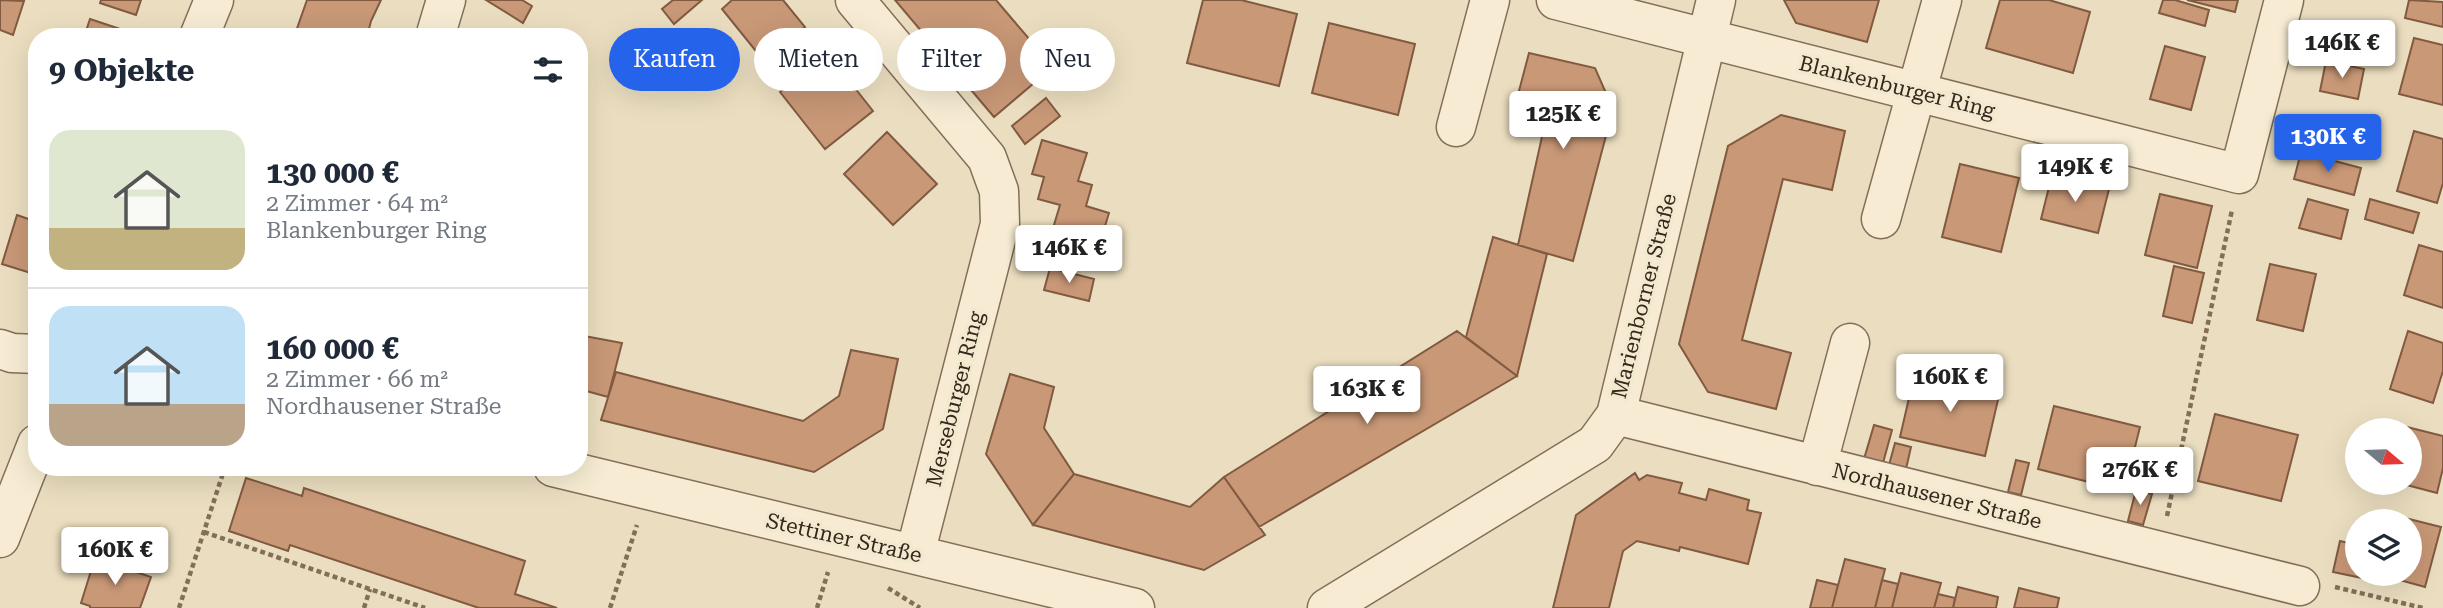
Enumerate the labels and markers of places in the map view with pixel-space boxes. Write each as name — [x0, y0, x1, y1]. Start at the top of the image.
pin: 146K € — [2285, 20, 2399, 80]
pin: 125K € — [1506, 92, 1620, 151]
pin: 130K € — [2271, 114, 2385, 174]
pin: 149K € — [2018, 144, 2132, 204]
pin: 146K € — [1012, 226, 1126, 285]
pin: 160K € — [1893, 354, 2007, 414]
pin: 163K € — [1310, 366, 1424, 426]
pin: 276K € — [2083, 448, 2197, 507]
pin: 160K € — [58, 528, 172, 587]

